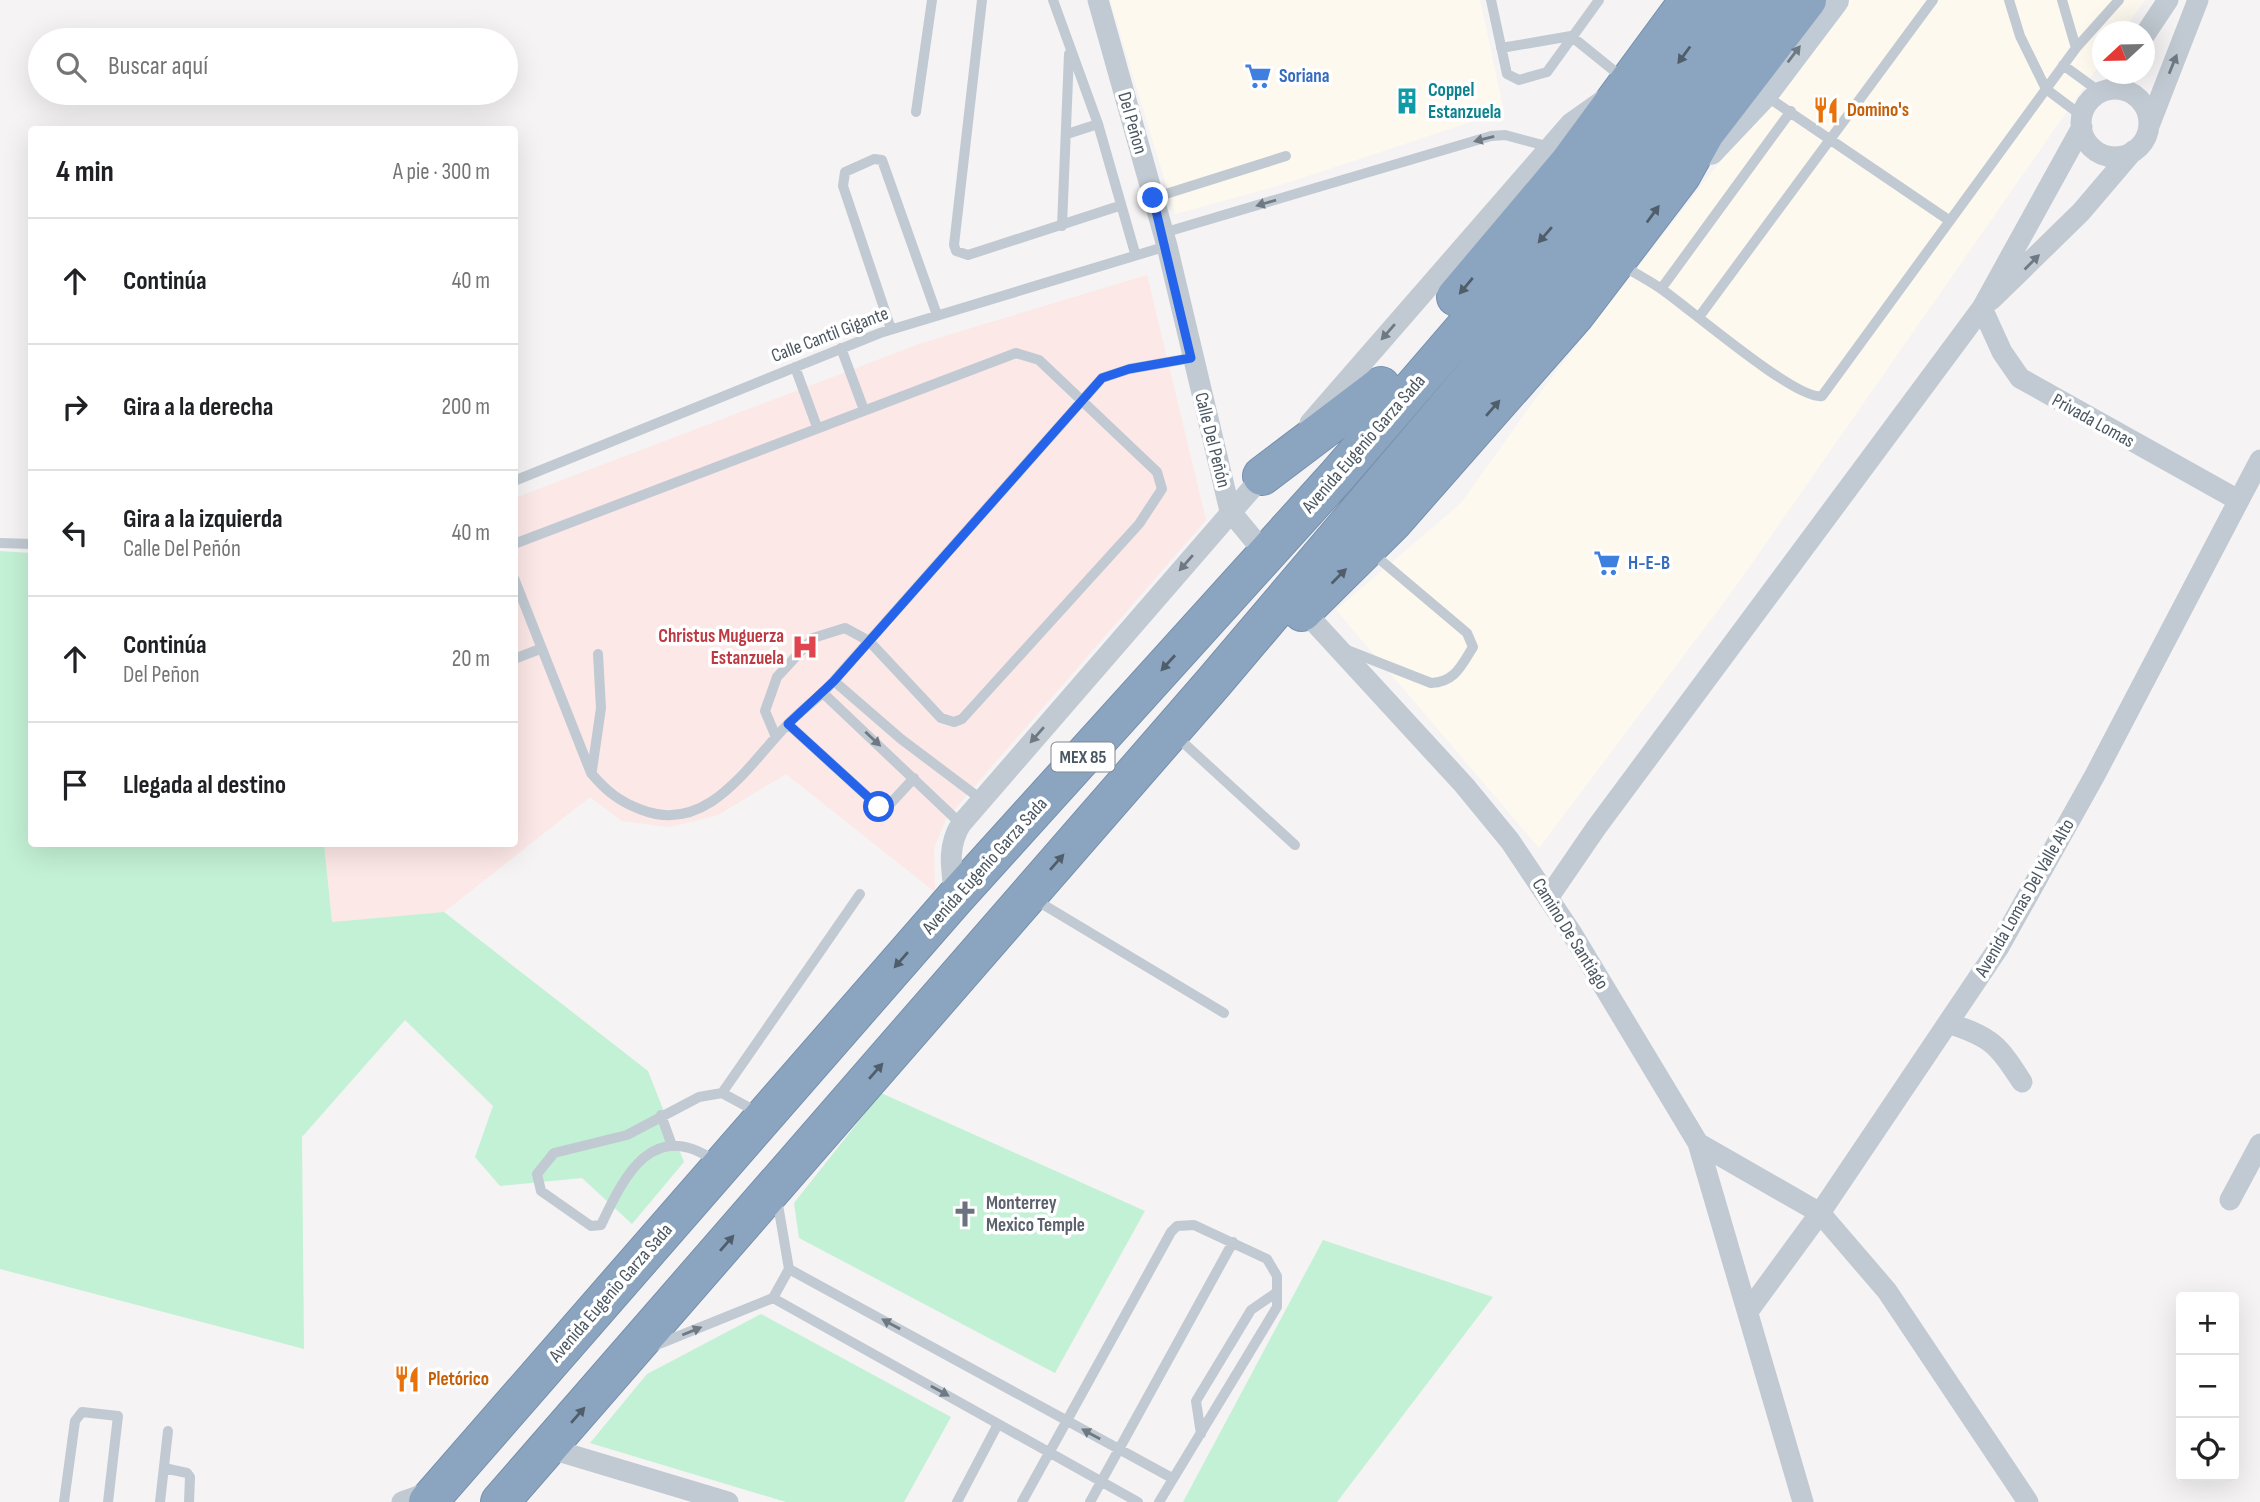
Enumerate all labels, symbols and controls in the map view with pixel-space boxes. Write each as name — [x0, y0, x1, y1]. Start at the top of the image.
north arrow — [2092, 21, 2155, 84]
search box — [28, 28, 518, 105]
one-way arrow — [1786, 45, 1800, 63]
one-way arrow — [1677, 46, 1691, 64]
icon: search — [52, 48, 90, 86]
text: Buscar aquí — [108, 51, 208, 82]
one-way arrow — [2168, 54, 2179, 75]
supermarket icon: Soriana — [1243, 61, 1273, 91]
place label: Soriana — [1279, 65, 1330, 88]
place label: Coppel Estanzuela — [1428, 79, 1501, 124]
building icon: Coppel Estanzuela — [1392, 86, 1422, 116]
street label: Del Peñon — [1112, 89, 1152, 157]
restaurant icon: Domino's — [1811, 95, 1841, 125]
place label: Domino's — [1847, 99, 1909, 122]
one-way arrow — [1473, 133, 1495, 144]
text: 4 min — [56, 154, 114, 190]
text: A pie · 300 m — [393, 158, 490, 186]
route end — [1137, 182, 1168, 213]
one-way arrow — [1255, 198, 1276, 208]
one-way arrow — [1646, 205, 1660, 223]
one-way arrow — [1537, 226, 1553, 244]
one-way arrow — [2023, 254, 2040, 270]
icon: ahead — [56, 262, 94, 300]
text: Continúa — [123, 266, 207, 297]
text: 40 m — [452, 267, 490, 295]
one-way arrow — [1459, 277, 1474, 294]
street label: Calle Cantil Gigante — [768, 302, 892, 368]
one-way arrow — [1381, 324, 1396, 341]
street label: Avenida Eugenio Garza Sada — [1297, 370, 1430, 519]
icon: right — [56, 388, 94, 426]
street label: Privada Lomas — [2048, 389, 2138, 453]
street label: Calle Del Peñón — [1189, 390, 1235, 490]
text: Gira a la derecha — [123, 392, 273, 423]
text: 200 m — [442, 393, 490, 421]
one-way arrow — [1485, 400, 1500, 417]
text: Gira a la izquierda — [123, 504, 283, 535]
icon: left — [56, 514, 94, 552]
text: 40 m — [452, 519, 490, 547]
text: Calle Del Peñón — [123, 535, 241, 563]
supermarket icon: H-E-B — [1592, 548, 1622, 578]
place label: H-E-B — [1628, 552, 1670, 575]
one-way arrow — [1178, 554, 1194, 572]
one-way arrow — [1330, 568, 1347, 584]
place label: Christus Muguerza Estanzuela — [658, 625, 784, 670]
text: Continúa — [123, 630, 207, 661]
hospital icon: Christus Muguerza Estanzuela — [790, 632, 820, 662]
icon: ahead — [56, 640, 94, 678]
text: 20 m — [452, 645, 490, 673]
one-way arrow — [1160, 654, 1176, 672]
text: Del Peñon — [123, 661, 200, 689]
one-way arrow — [1030, 727, 1045, 744]
one-way arrow — [864, 731, 881, 747]
road number: MEX 85 — [1052, 742, 1114, 772]
icon: arrive — [56, 766, 94, 804]
text: Llegada al destino — [123, 770, 286, 801]
route start — [863, 791, 894, 822]
street label: Avenida Eugenio Garza Sada — [917, 793, 1052, 940]
street label: Avenida Lomas Del Valle Alto — [1970, 815, 2080, 982]
one-way arrow — [1049, 853, 1065, 871]
street label: Camino De Santiago — [1527, 874, 1613, 994]
one-way arrow — [893, 951, 909, 969]
one-way arrow — [868, 1062, 884, 1080]
place label: Monterrey Mexico Temple — [986, 1192, 1085, 1237]
church icon: Monterrey Mexico Temple — [950, 1199, 980, 1229]
street label: Avenida Eugenio Garza Sada — [544, 1219, 677, 1368]
one-way arrow — [719, 1234, 734, 1251]
map controls — [2176, 1292, 2239, 1481]
button: + — [2176, 1292, 2239, 1355]
one-way arrow — [881, 1319, 901, 1330]
one-way arrow — [682, 1325, 703, 1336]
button: − — [2176, 1355, 2239, 1418]
restaurant icon: Pletórico — [392, 1364, 422, 1394]
place label: Pletórico — [428, 1368, 489, 1391]
one-way arrow — [930, 1385, 949, 1397]
one-way arrow — [570, 1406, 585, 1423]
button: locate — [2176, 1418, 2239, 1481]
one-way arrow — [1081, 1428, 1100, 1440]

